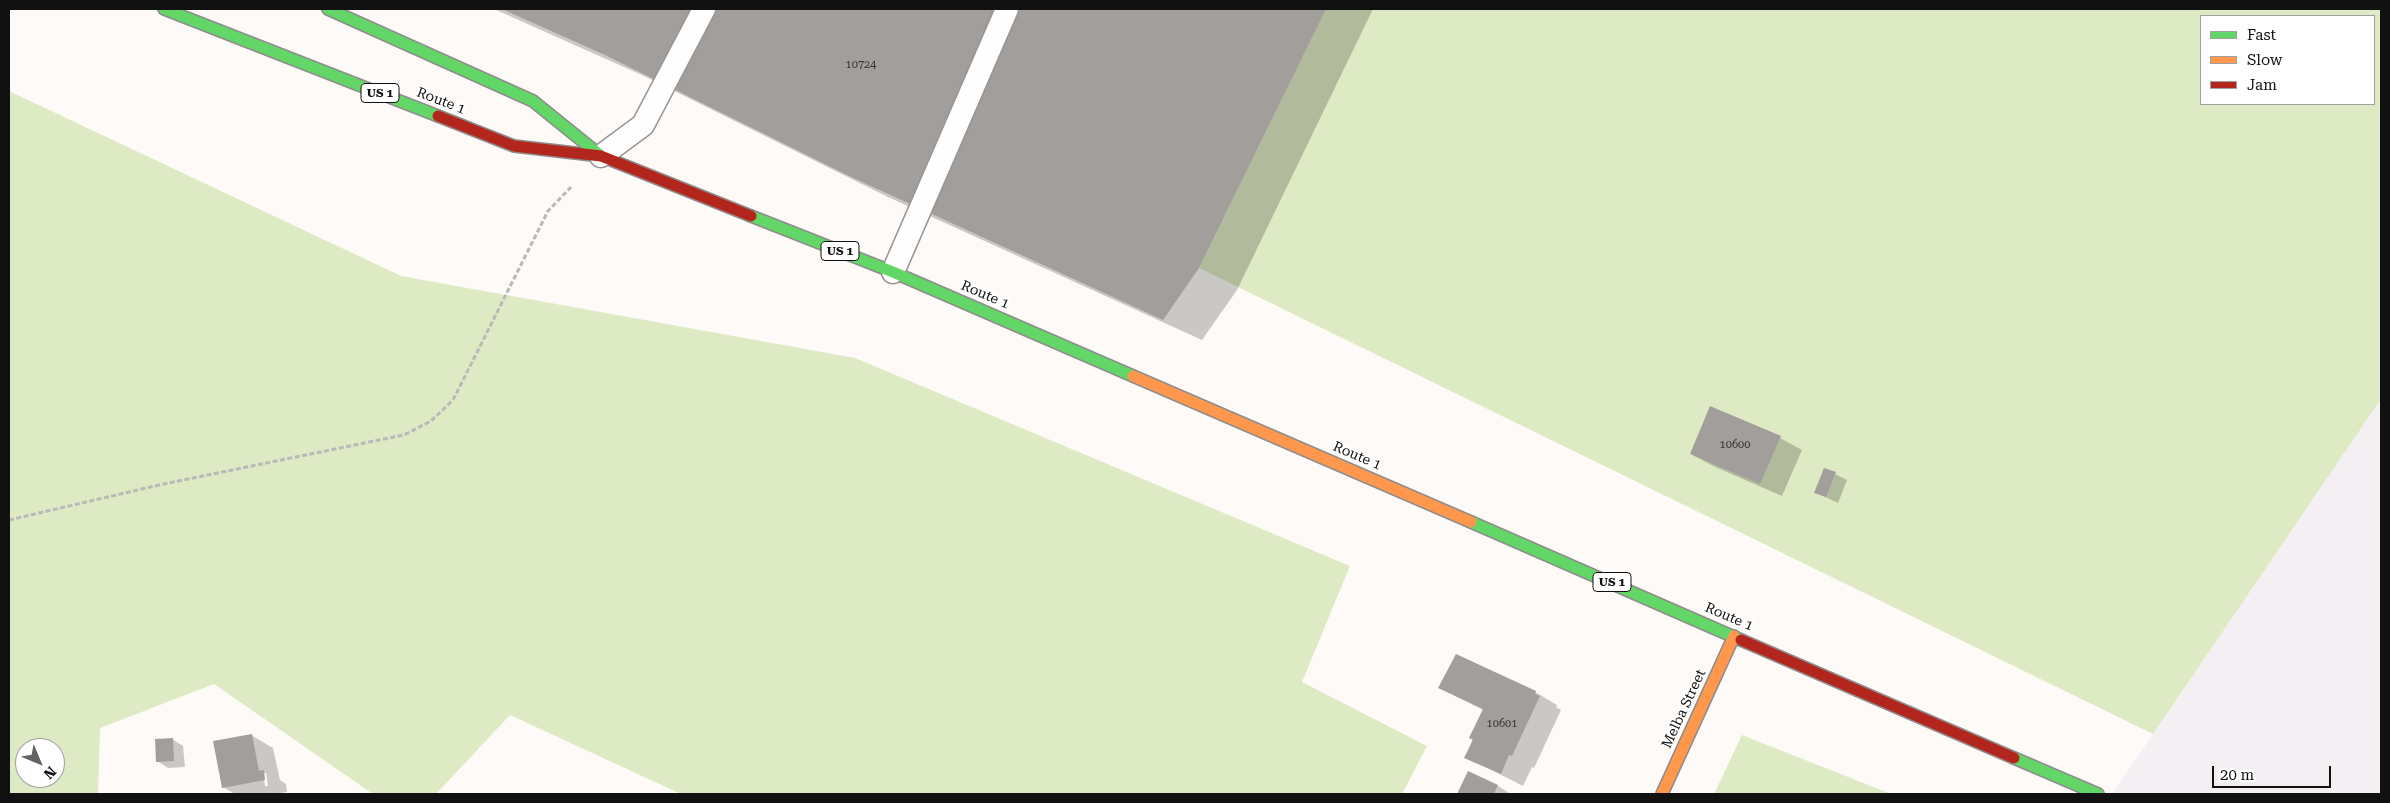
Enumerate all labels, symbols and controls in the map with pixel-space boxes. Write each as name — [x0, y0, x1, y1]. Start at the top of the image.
legend — [2200, 15, 2375, 105]
text: Fast — [2247, 26, 2276, 44]
text: Slow — [2247, 51, 2282, 69]
house number: 10724 — [846, 58, 876, 72]
text: Jam — [2247, 76, 2277, 94]
road number: US 1 — [361, 84, 399, 102]
street label: Route 1 — [414, 84, 468, 118]
road number: US 1 — [821, 242, 859, 260]
street label: Route 1 — [958, 277, 1012, 313]
street label: Route 1 — [1330, 438, 1384, 474]
house number: 10600 — [1720, 438, 1750, 452]
road number: US 1 — [1593, 572, 1631, 592]
street label: Route 1 — [1702, 599, 1756, 635]
street label: Melba Street — [1658, 667, 1710, 751]
house number: 10601 — [1487, 717, 1517, 731]
north arrow — [15, 738, 65, 788]
scale bar — [2215, 756, 2334, 788]
text: N — [40, 763, 59, 782]
text: 20 m — [2220, 766, 2254, 784]

